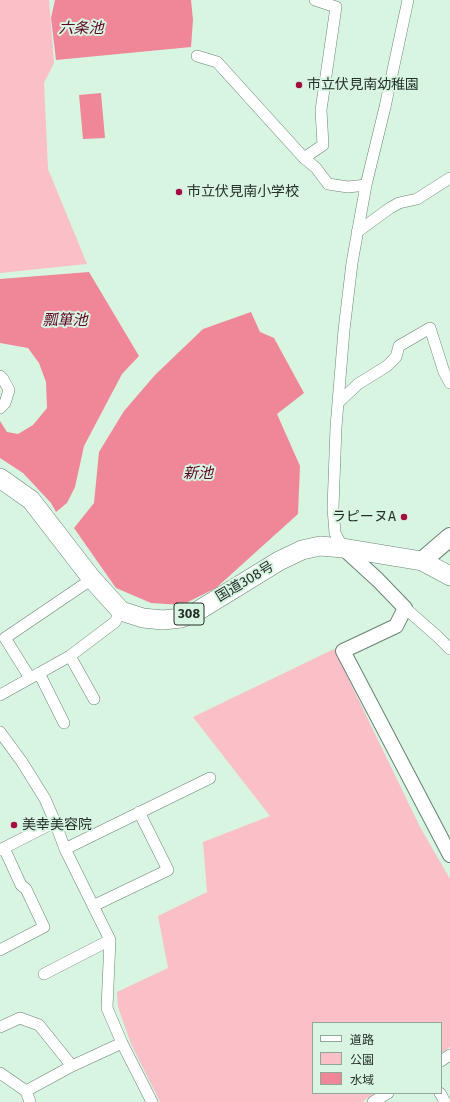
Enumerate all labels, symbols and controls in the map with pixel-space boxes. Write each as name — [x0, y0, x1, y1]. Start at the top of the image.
water label: 六条池 — [59, 20, 103, 38]
place label: 市立伏見南幼稚園 — [307, 77, 419, 93]
marker: 市立伏見南幼稚園 — [294, 80, 304, 90]
place label: 市立伏見南小学校 — [187, 184, 299, 200]
marker: 市立伏見南小学校 — [174, 187, 184, 197]
water label: 瓢箪池 — [43, 312, 87, 330]
water label: 新池 — [183, 465, 213, 483]
place label: ラピーヌA — [332, 509, 396, 525]
marker: ラピーヌA — [399, 512, 409, 522]
street label: 国道308号 — [213, 558, 277, 606]
road number: 308 — [174, 603, 204, 625]
place label: 美幸美容院 — [22, 817, 92, 833]
marker: 美幸美容院 — [9, 820, 19, 830]
legend — [312, 1022, 442, 1094]
text: 道路 — [350, 1033, 374, 1047]
text: 公園 — [350, 1053, 374, 1067]
text: 水域 — [350, 1073, 374, 1087]

